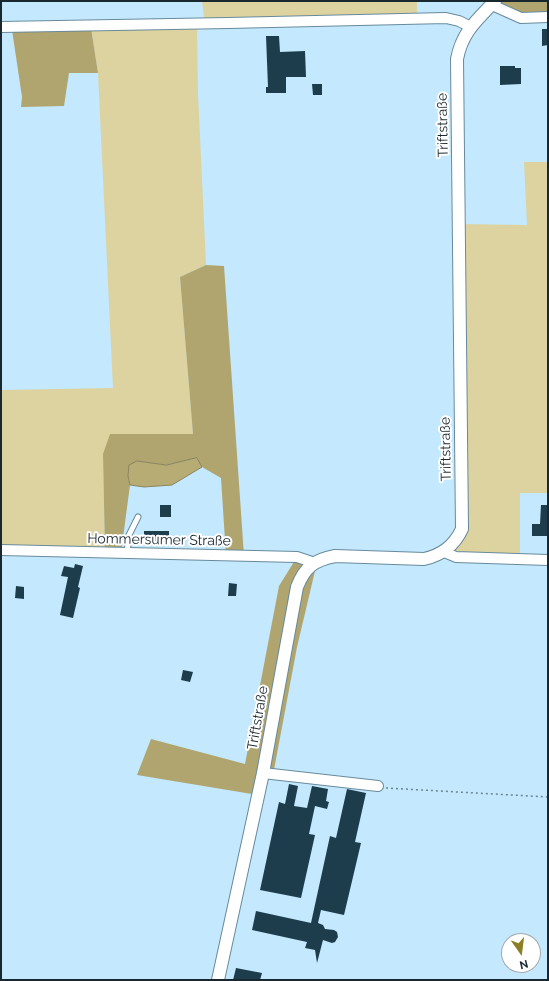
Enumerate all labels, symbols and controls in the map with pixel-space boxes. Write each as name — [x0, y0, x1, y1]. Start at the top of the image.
street label: Triftstraße — [434, 93, 452, 157]
street label: Triftstraße — [437, 417, 455, 481]
street label: Hommersumer Straße — [87, 530, 231, 550]
street label: Triftstraße — [244, 685, 272, 751]
north arrow — [501, 933, 541, 973]
text: N — [518, 957, 529, 971]

